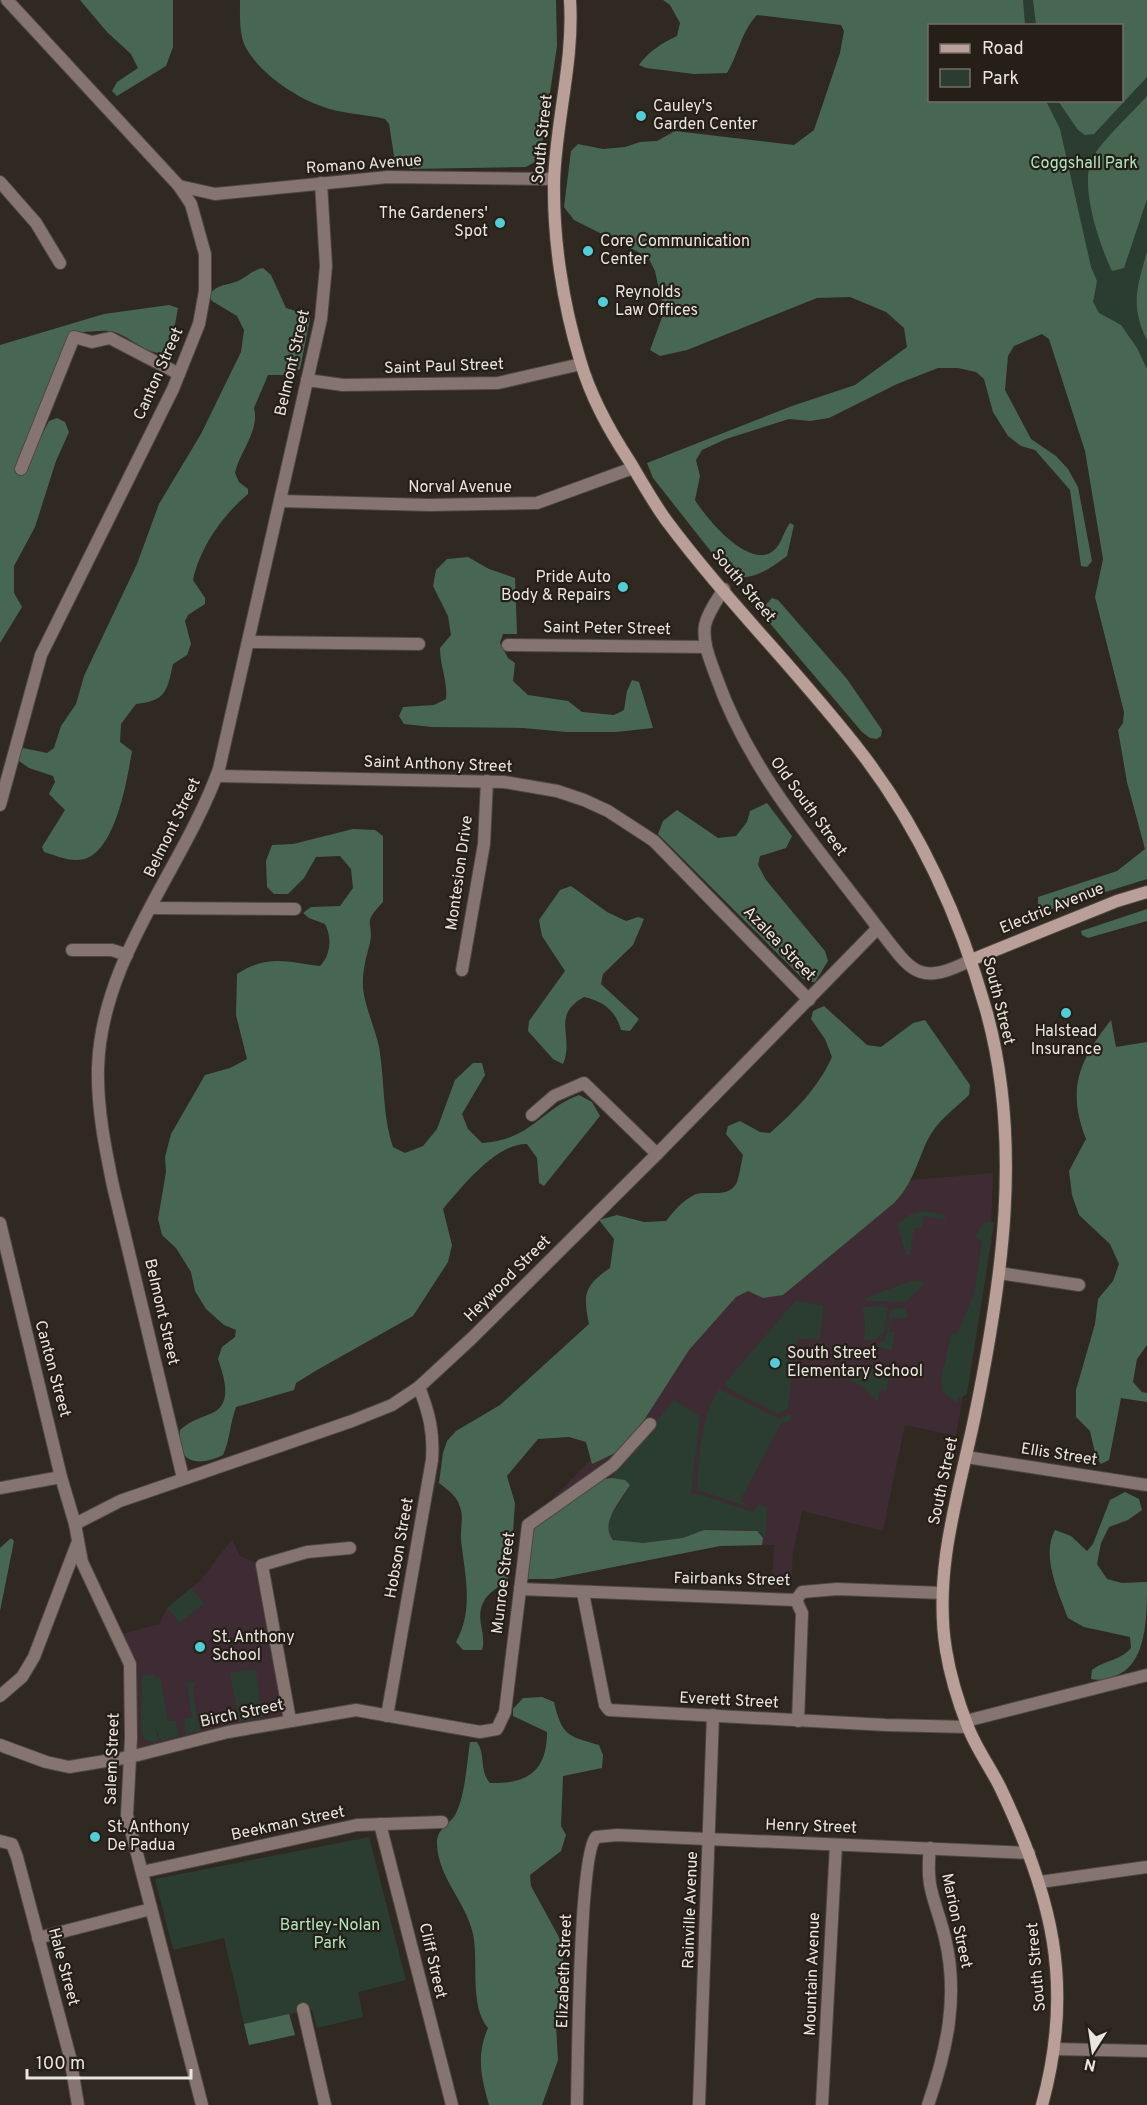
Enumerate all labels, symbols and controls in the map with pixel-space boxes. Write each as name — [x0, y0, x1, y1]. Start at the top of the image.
legend — [928, 24, 1123, 102]
text: Road — [982, 38, 1024, 61]
text: Park — [982, 68, 1019, 91]
street label: South Street — [528, 93, 558, 185]
place label: Cauley's Garden Center — [653, 97, 758, 135]
marker: Cauley's Garden Center — [634, 109, 648, 123]
street label: Romano Avenue — [305, 151, 423, 179]
park label: Coggshall Park — [1030, 154, 1138, 174]
place label: The Gardeners' Spot — [379, 204, 488, 242]
marker: The Gardeners' Spot — [493, 216, 507, 230]
place label: Core Communication Center — [600, 232, 750, 270]
marker: Core Communication Center — [581, 244, 595, 258]
place label: Reynolds Law Offices — [615, 283, 698, 321]
marker: Reynolds Law Offices — [596, 295, 610, 309]
street label: Belmont Street — [271, 308, 315, 418]
street label: Canton Street — [130, 325, 188, 423]
street label: Saint Paul Street — [384, 355, 504, 379]
street label: Norval Avenue — [408, 478, 512, 498]
street label: South Street — [706, 545, 780, 627]
place label: Pride Auto Body & Repairs — [501, 568, 611, 606]
marker: Pride Auto Body & Repairs — [616, 580, 630, 594]
street label: Saint Peter Street — [543, 618, 671, 640]
street label: Saint Anthony Street — [363, 752, 513, 778]
street label: Old South Street — [765, 753, 851, 861]
street label: Belmont Street — [140, 775, 206, 881]
street label: Montesion Drive — [442, 814, 478, 932]
street label: Electric Avenue — [997, 879, 1107, 939]
street label: Azalea Street — [738, 902, 820, 986]
street label: South Street — [977, 955, 1019, 1047]
marker: Halstead Insurance — [1059, 1006, 1073, 1020]
place label: Halstead Insurance — [1031, 1022, 1101, 1060]
street label: Heywood Street — [460, 1231, 556, 1327]
street label: Belmont Street — [139, 1257, 183, 1367]
street label: Canton Street — [29, 1318, 75, 1420]
place label: South Street Elementary School — [787, 1344, 923, 1382]
marker: South Street Elementary School — [768, 1356, 782, 1370]
street label: South Street — [925, 1435, 963, 1527]
street label: Ellis Street — [1019, 1439, 1099, 1471]
street label: Hobson Street — [381, 1496, 419, 1600]
street label: Munroe Street — [488, 1531, 520, 1635]
street label: Fairbanks Street — [673, 1569, 791, 1591]
place label: St. Anthony School — [212, 1628, 295, 1666]
marker: St. Anthony School — [193, 1640, 207, 1654]
street label: Everett Street — [679, 1688, 779, 1714]
street label: Birch Street — [198, 1695, 286, 1733]
street label: Salem Street — [101, 1713, 125, 1805]
street label: Beekman Street — [229, 1802, 347, 1846]
street label: Henry Street — [765, 1815, 857, 1839]
place label: St. Anthony De Padua — [107, 1818, 190, 1856]
marker: St. Anthony De Padua — [88, 1830, 102, 1844]
street label: Rainville Avenue — [679, 1851, 703, 1969]
street label: Marion Street — [936, 1872, 976, 1970]
street label: Mountain Avenue — [801, 1912, 825, 2036]
street label: Elizabeth Street — [553, 1913, 577, 2029]
park label: Bartley-Nolan Park — [280, 1916, 380, 1954]
street label: Cliff Street — [414, 1921, 450, 2001]
street label: South Street — [1023, 1921, 1051, 2013]
street label: Hale Street — [43, 1926, 83, 2008]
north arrow — [1063, 2021, 1123, 2081]
scale bar — [27, 2042, 190, 2080]
text: 100 m — [36, 2053, 85, 2076]
text: N — [1083, 2053, 1098, 2075]

